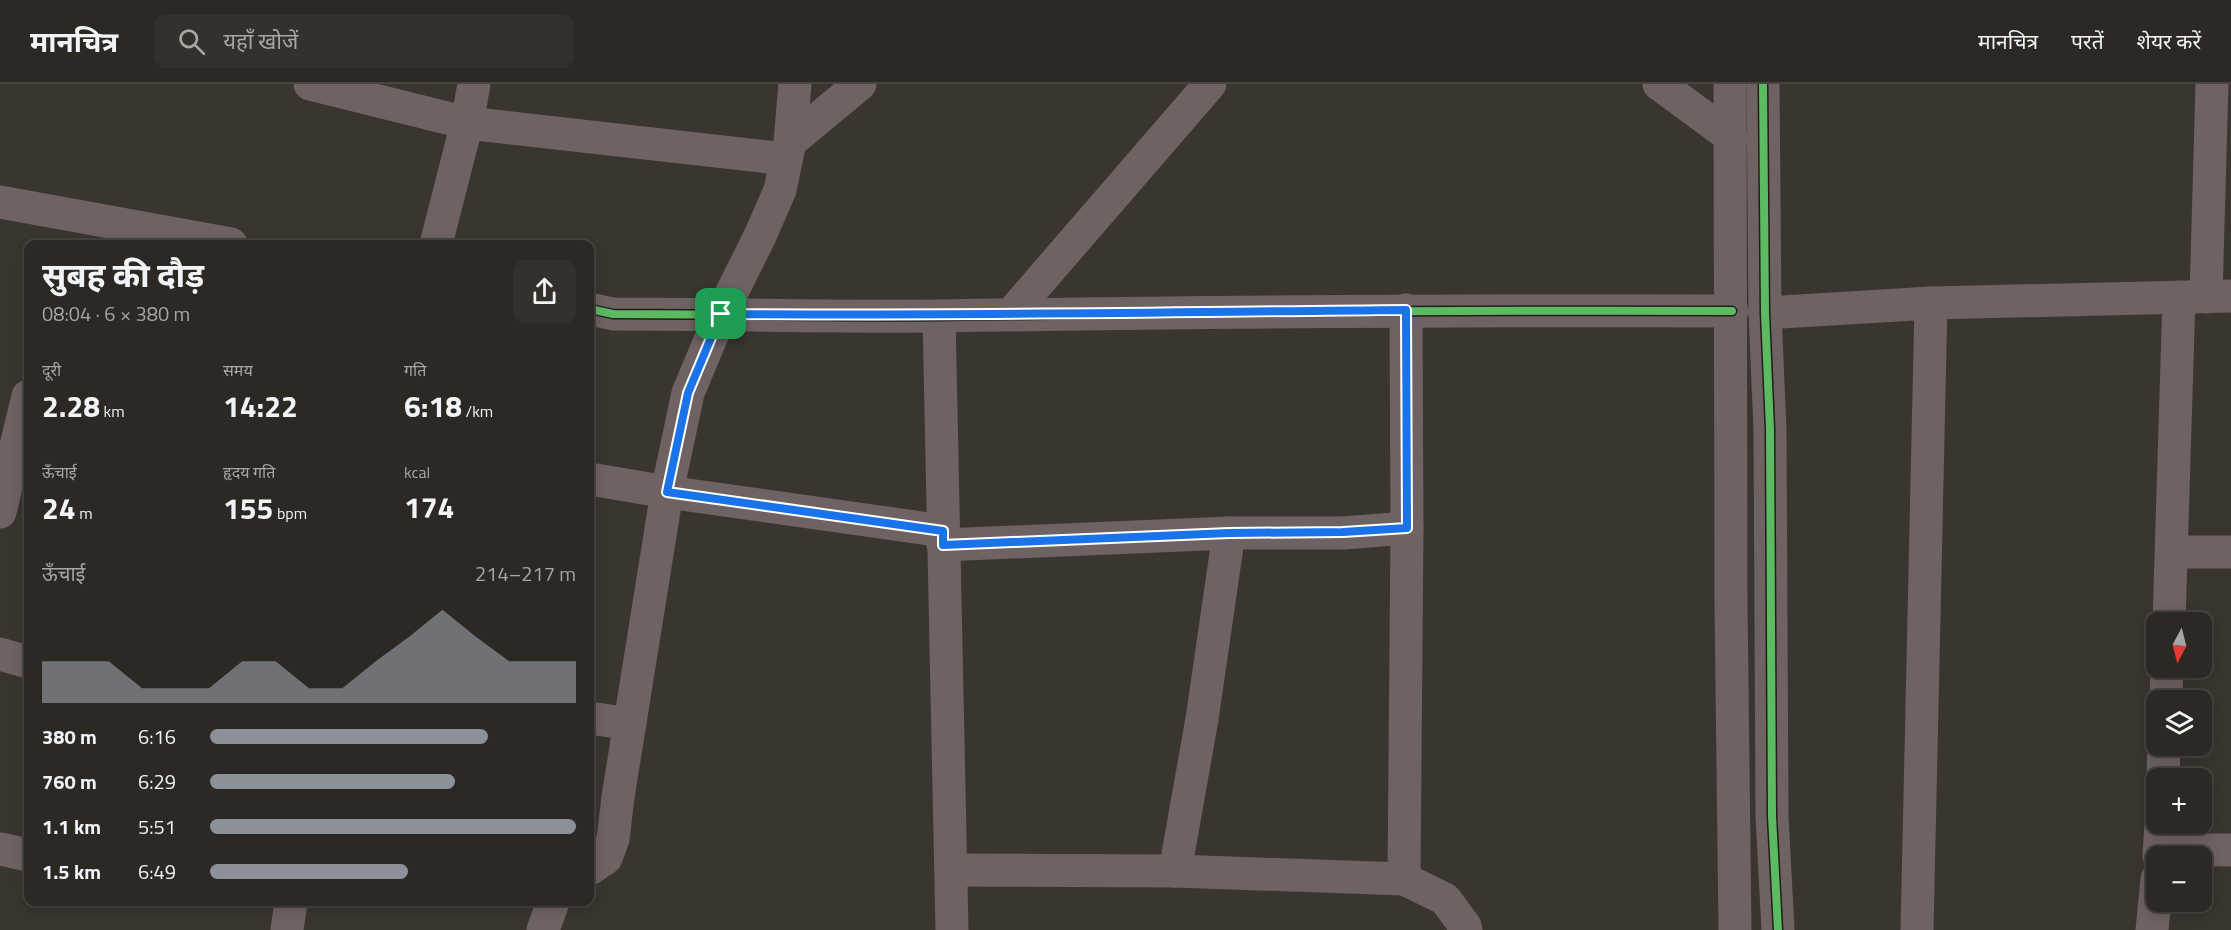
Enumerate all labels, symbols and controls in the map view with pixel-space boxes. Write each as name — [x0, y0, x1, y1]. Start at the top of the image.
search box — [154, 14, 574, 68]
text: मानचित्र — [30, 20, 118, 63]
text: यहाँ खोजें — [223, 24, 298, 58]
icon: search — [175, 25, 208, 58]
text: मानचित्र — [1978, 25, 2038, 57]
text: परतें — [2071, 25, 2104, 57]
text: शेयर करें — [2137, 25, 2201, 57]
text: सुबह की दौड़ — [42, 250, 204, 300]
button: share — [513, 260, 576, 323]
pin — [695, 288, 746, 339]
icon: arrive — [704, 297, 737, 330]
text: 08:04 · 6 × 380 m — [42, 298, 190, 329]
text: दूरी — [42, 358, 61, 382]
text: समय — [223, 358, 253, 382]
text: गति — [404, 358, 426, 382]
text: 2.28 — [42, 383, 100, 429]
text: 14:22 — [223, 383, 298, 429]
text: 6:18 — [404, 383, 462, 429]
text: km — [100, 399, 125, 423]
text: /km — [462, 399, 493, 423]
text: ऊँचाई — [42, 460, 77, 484]
text: हृदय गति — [223, 460, 275, 484]
text: kcal — [404, 460, 430, 484]
text: 174 — [404, 484, 454, 530]
text: 24 — [42, 485, 76, 531]
text: 155 — [223, 485, 273, 531]
text: m — [76, 501, 93, 525]
text: bpm — [273, 501, 307, 525]
text: ऊँचाई — [42, 558, 85, 589]
text: 214–217 m — [475, 558, 576, 589]
north arrow — [2146, 612, 2212, 678]
map controls — [2146, 612, 2212, 912]
button: layers — [2146, 690, 2212, 756]
text: 380 m — [42, 721, 97, 752]
text: 6:16 — [138, 721, 176, 752]
text: 760 m — [42, 766, 97, 797]
text: 6:29 — [138, 766, 176, 797]
button: + — [2146, 768, 2212, 834]
text: 1.1 km — [42, 811, 101, 842]
text: 5:51 — [138, 811, 176, 842]
button: − — [2146, 846, 2212, 912]
text: 1.5 km — [42, 856, 101, 887]
text: 6:49 — [138, 856, 176, 887]

